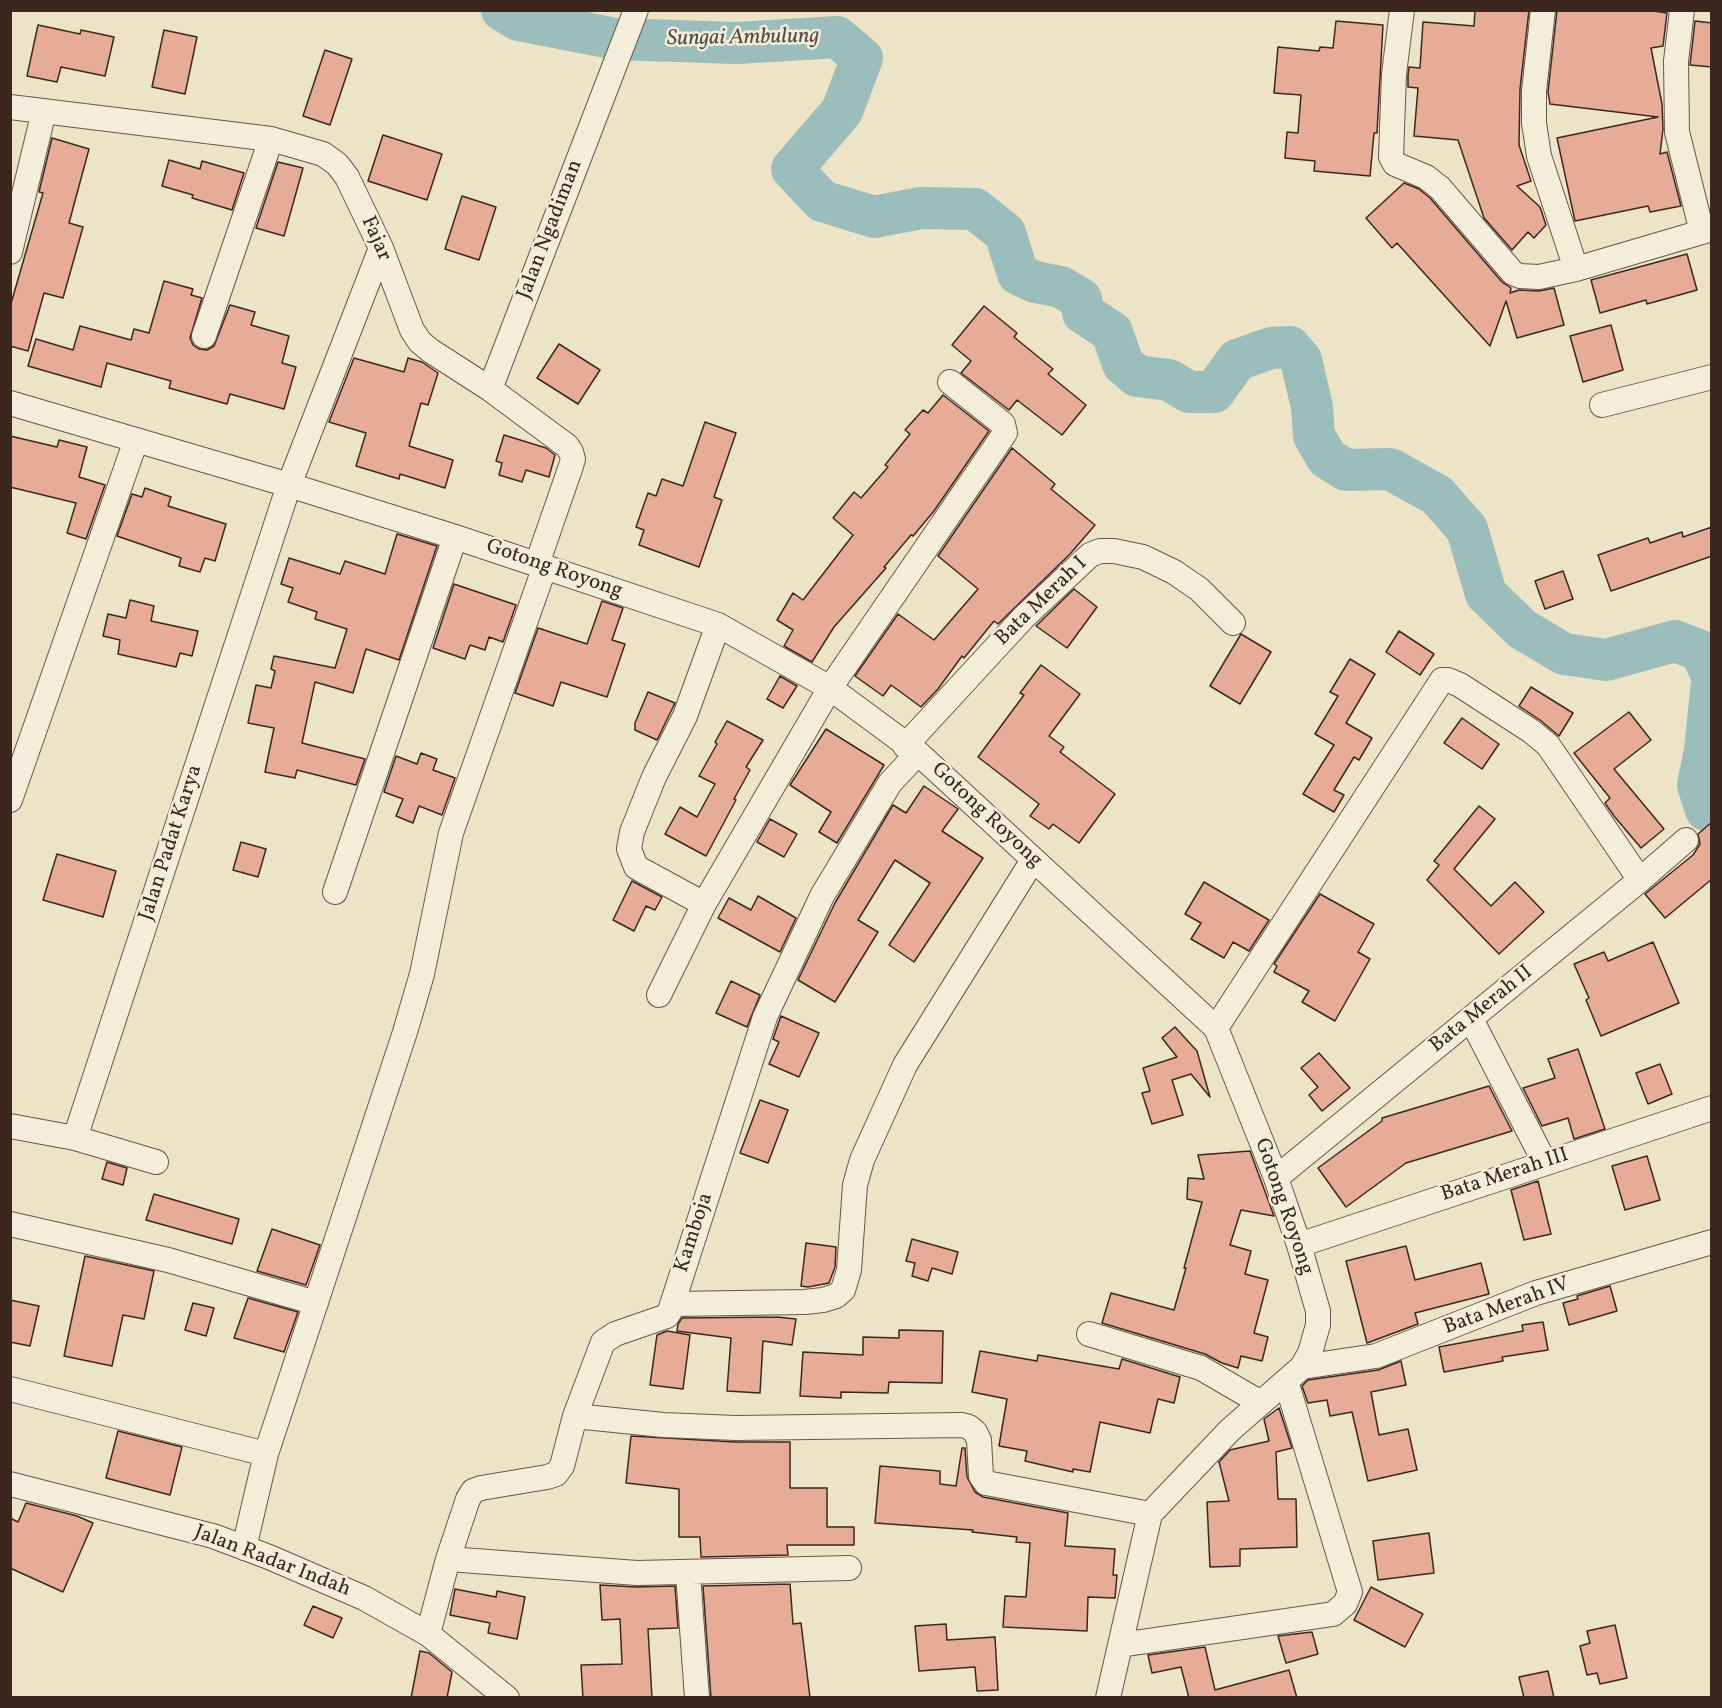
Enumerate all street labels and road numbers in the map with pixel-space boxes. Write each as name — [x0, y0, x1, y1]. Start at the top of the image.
street label: Jalan Ngadiman — [513, 157, 589, 303]
street label: Fajar — [354, 213, 396, 265]
street label: Gotong Royong — [482, 535, 626, 605]
street label: Bata Merah I — [991, 552, 1093, 652]
street label: Gotong Royong — [925, 758, 1047, 874]
street label: Jalan Padat Karya — [135, 762, 209, 924]
street label: Bata Merah II — [1425, 961, 1539, 1059]
street label: Gotong Royong — [1248, 1135, 1318, 1279]
street label: Bata Merah III — [1438, 1144, 1572, 1208]
street label: Kamboja — [670, 1190, 720, 1276]
street label: Bata Merah IV — [1441, 1273, 1573, 1341]
street label: Jalan Radar Indah — [190, 1521, 354, 1603]

